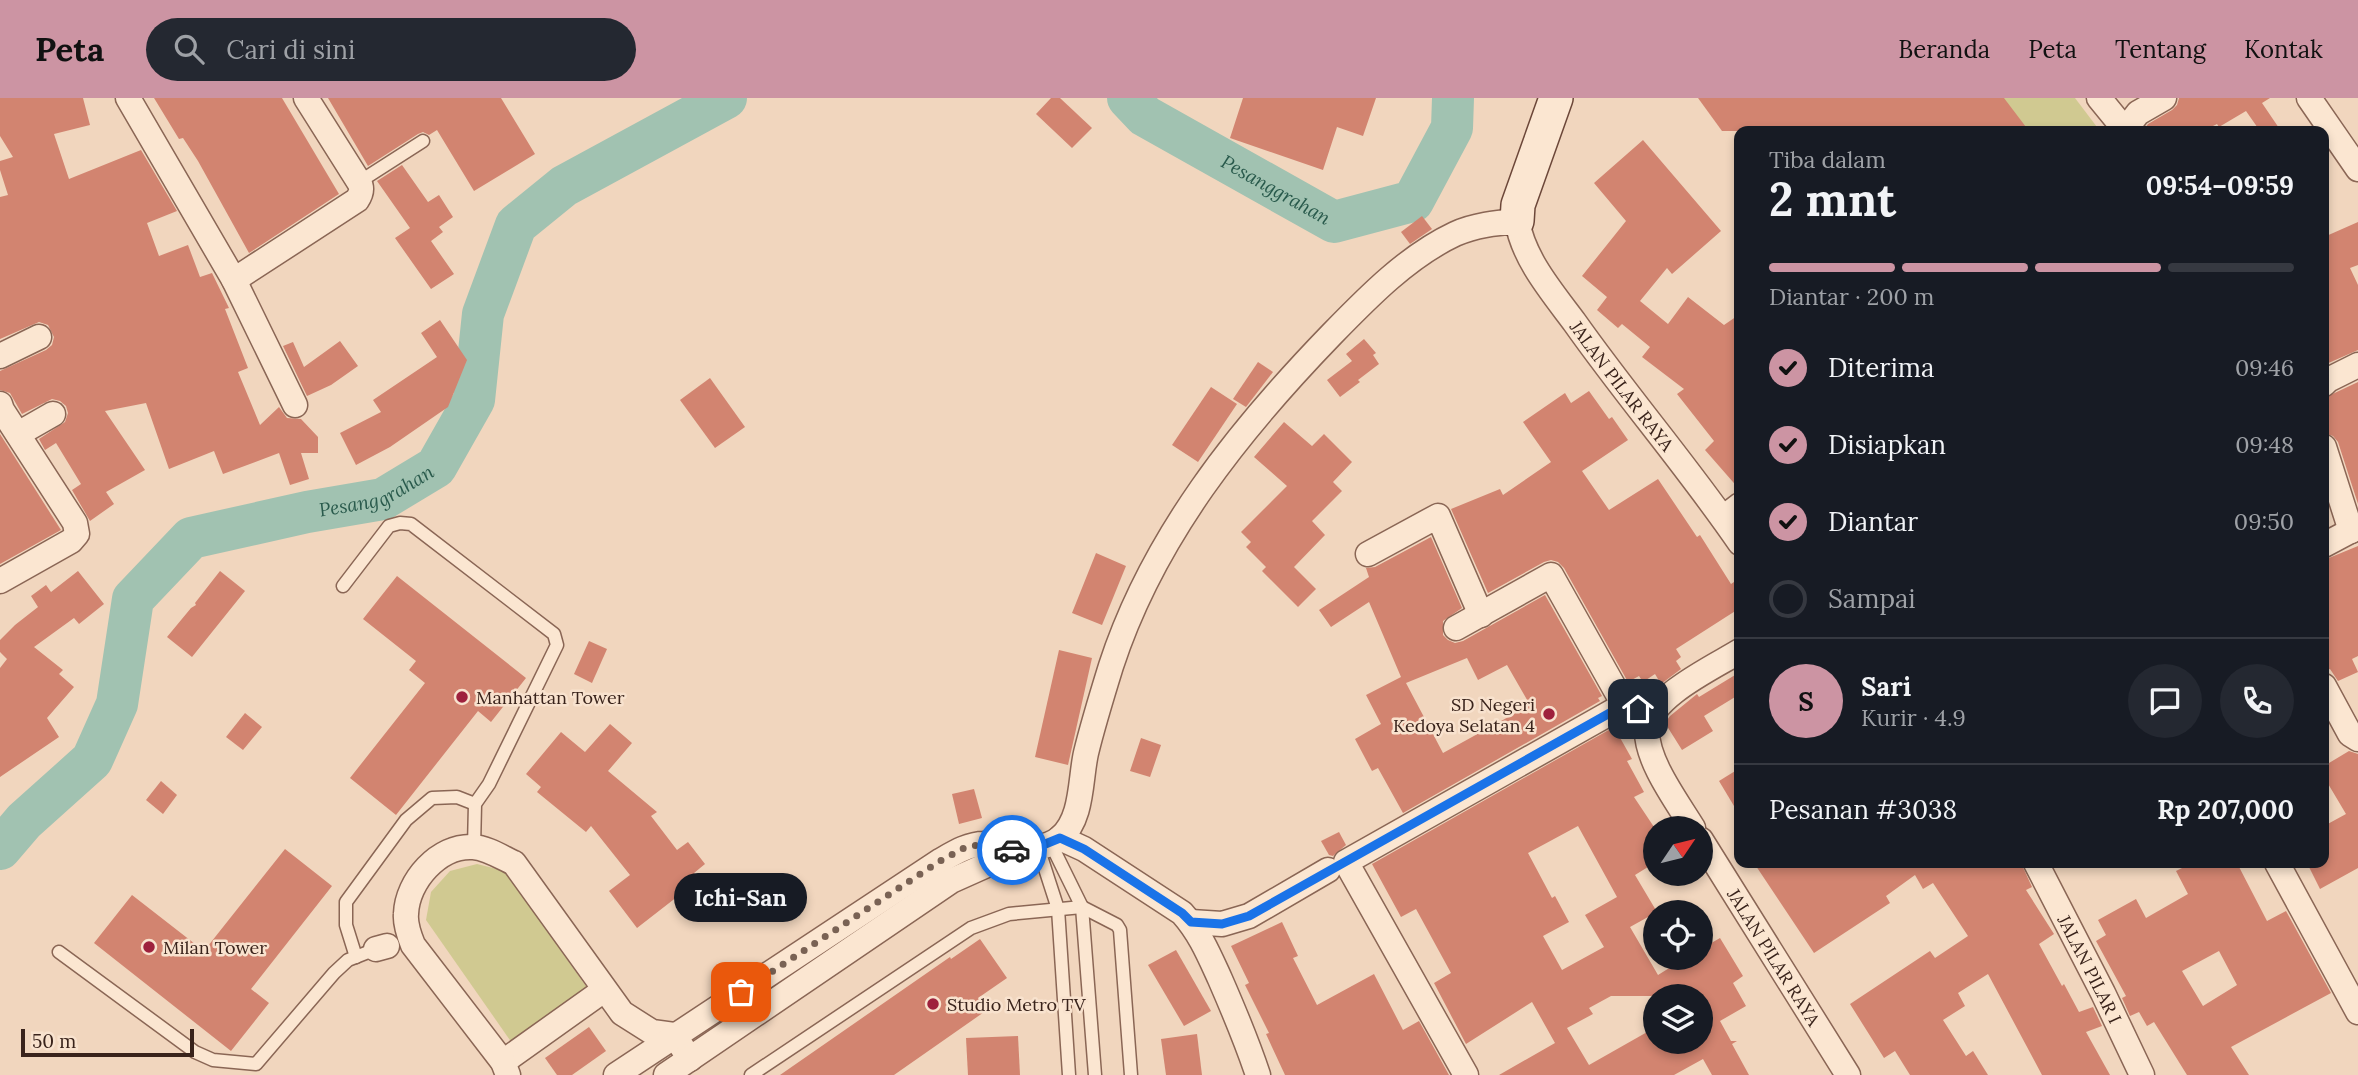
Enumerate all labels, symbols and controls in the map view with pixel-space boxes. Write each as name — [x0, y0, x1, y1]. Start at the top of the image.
search box — [146, 18, 636, 81]
text: Peta — [35, 28, 104, 70]
icon: search — [170, 30, 208, 68]
text: Cari di sini — [226, 33, 355, 66]
text: Beranda — [1898, 34, 1990, 65]
text: Peta — [2028, 34, 2077, 65]
text: Tentang — [2115, 34, 2206, 65]
text: Kontak — [2244, 34, 2323, 65]
text: Tiba dalam — [1769, 145, 1886, 174]
water label: Pesanggrahan — [1217, 149, 1335, 230]
text: 09:54–09:59 — [2146, 169, 2294, 202]
text: 2 mnt — [1769, 170, 1896, 229]
text: Diantar · 200 m — [1769, 282, 1934, 311]
street label: JALAN PILAR RAYA — [1565, 315, 1680, 456]
icon: check — [1769, 349, 1807, 387]
text: Diterima — [1828, 351, 1934, 384]
text: 09:46 — [2235, 353, 2294, 382]
icon: check — [1769, 426, 1807, 464]
text: Disiapkan — [1828, 428, 1946, 461]
text: 09:48 — [2235, 430, 2294, 459]
water label: Pesanggrahan — [317, 459, 438, 522]
icon: check — [1769, 503, 1807, 541]
text: Diantar — [1828, 505, 1918, 538]
text: 09:50 — [2234, 507, 2294, 536]
text: Sampai — [1828, 582, 1916, 615]
button: chat — [2128, 664, 2202, 738]
button: phone — [2220, 664, 2294, 738]
text: Sari — [1861, 670, 1911, 703]
pin — [1608, 679, 1668, 739]
text: S — [1798, 685, 1814, 718]
place label: Manhattan Tower — [476, 686, 625, 709]
marker: Manhattan Tower — [454, 689, 470, 705]
icon: home — [1619, 690, 1657, 728]
place label: SD Negeri Kedoya Selatan 4 — [1393, 693, 1535, 737]
text: Kurir · 4.9 — [1861, 703, 1966, 732]
marker: SD Negeri Kedoya Selatan 4 — [1541, 706, 1557, 722]
text: Pesanan #3038 — [1769, 793, 1957, 826]
text: Rp 207,000 — [2157, 793, 2294, 826]
courier — [977, 815, 1047, 885]
north arrow — [1643, 816, 1713, 886]
map controls — [1643, 816, 1713, 1054]
icon: car — [993, 831, 1031, 869]
callout: Ichi-San — [674, 873, 808, 922]
text: Ichi-San — [694, 883, 787, 912]
street label: JALAN PILAR RAYA — [1722, 883, 1826, 1031]
button: locate — [1643, 900, 1713, 970]
street label: JALAN PILAR I — [2053, 910, 2127, 1027]
place label: Milan Tower — [163, 936, 267, 959]
marker: Milan Tower — [141, 939, 157, 955]
pin — [711, 962, 771, 1022]
icon: bag — [722, 973, 760, 1011]
button: layers — [1643, 984, 1713, 1054]
place label: Studio Metro TV — [947, 993, 1087, 1016]
marker: Studio Metro TV — [925, 996, 941, 1012]
scale bar — [21, 1026, 194, 1058]
text: 50 m — [32, 1029, 76, 1053]

